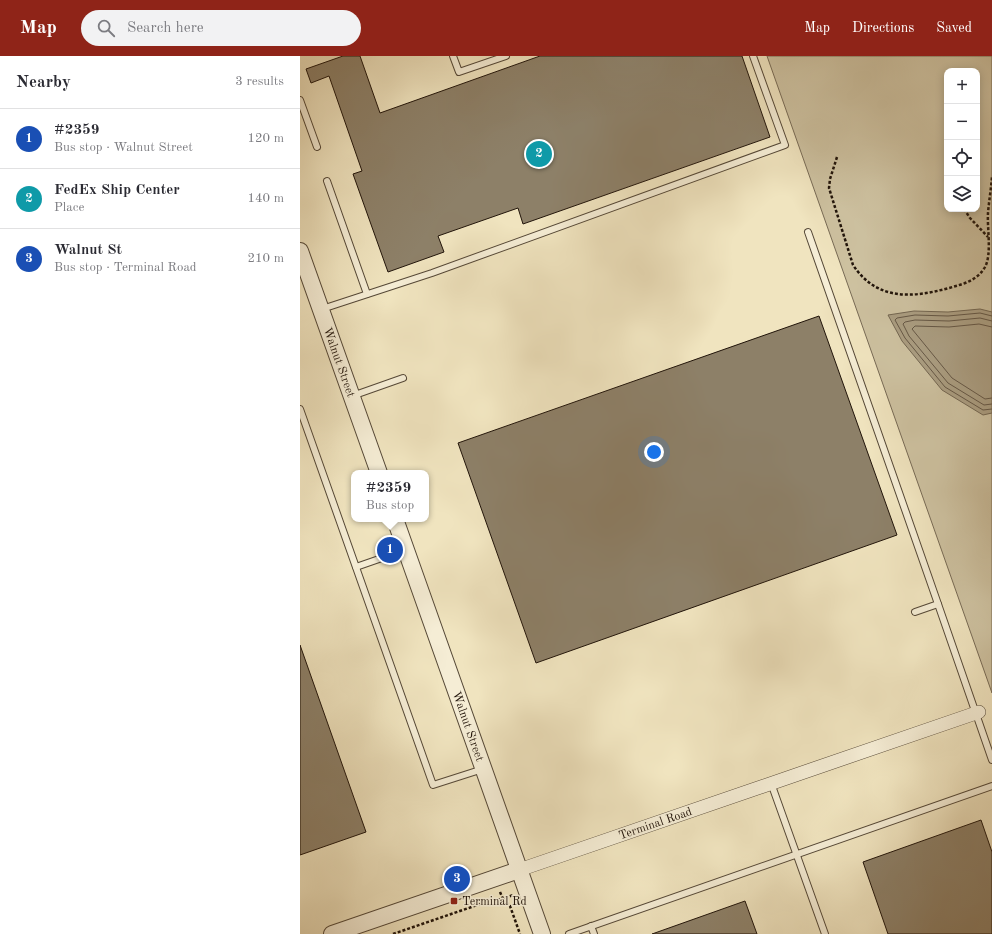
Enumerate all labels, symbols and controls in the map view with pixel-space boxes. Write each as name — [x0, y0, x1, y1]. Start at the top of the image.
search box — [81, 10, 361, 46]
icon: search — [95, 17, 117, 39]
text: Map — [20, 19, 57, 38]
text: Search here — [127, 21, 204, 36]
text: Map — [804, 21, 830, 35]
text: Directions — [852, 21, 914, 35]
text: Saved — [936, 21, 972, 35]
map controls — [944, 68, 980, 212]
button: + — [944, 68, 980, 104]
text: Nearby — [16, 74, 71, 91]
text: 3 results — [235, 75, 284, 88]
button: − — [944, 104, 980, 140]
text: #2359 — [54, 123, 99, 138]
text: 1 — [25, 132, 33, 145]
text: 120 m — [247, 132, 284, 145]
pin: 2 — [526, 139, 552, 169]
button: locate — [944, 140, 980, 176]
text: Bus stop · Walnut Street — [54, 141, 193, 154]
button: layers — [944, 176, 980, 212]
text: FedEx Ship Center — [54, 183, 180, 198]
text: 2 — [25, 192, 33, 205]
text: 140 m — [247, 192, 284, 205]
text: Place — [54, 201, 84, 214]
text: Walnut St — [54, 243, 122, 258]
text: 3 — [25, 252, 33, 265]
text: 210 m — [247, 252, 284, 265]
text: Bus stop · Terminal Road — [54, 261, 197, 274]
street label: Walnut Street — [321, 326, 357, 399]
your location — [644, 442, 664, 462]
popup — [351, 470, 429, 522]
text: #2359 — [366, 481, 411, 496]
text: Bus stop — [366, 499, 414, 512]
pin: 1 — [377, 535, 403, 565]
street label: Walnut Street — [450, 690, 485, 763]
street label: Terminal Road — [617, 806, 694, 842]
pin: 3 — [444, 864, 470, 894]
marker: Terminal Rd — [449, 896, 459, 906]
place label: Terminal Rd — [462, 896, 527, 908]

